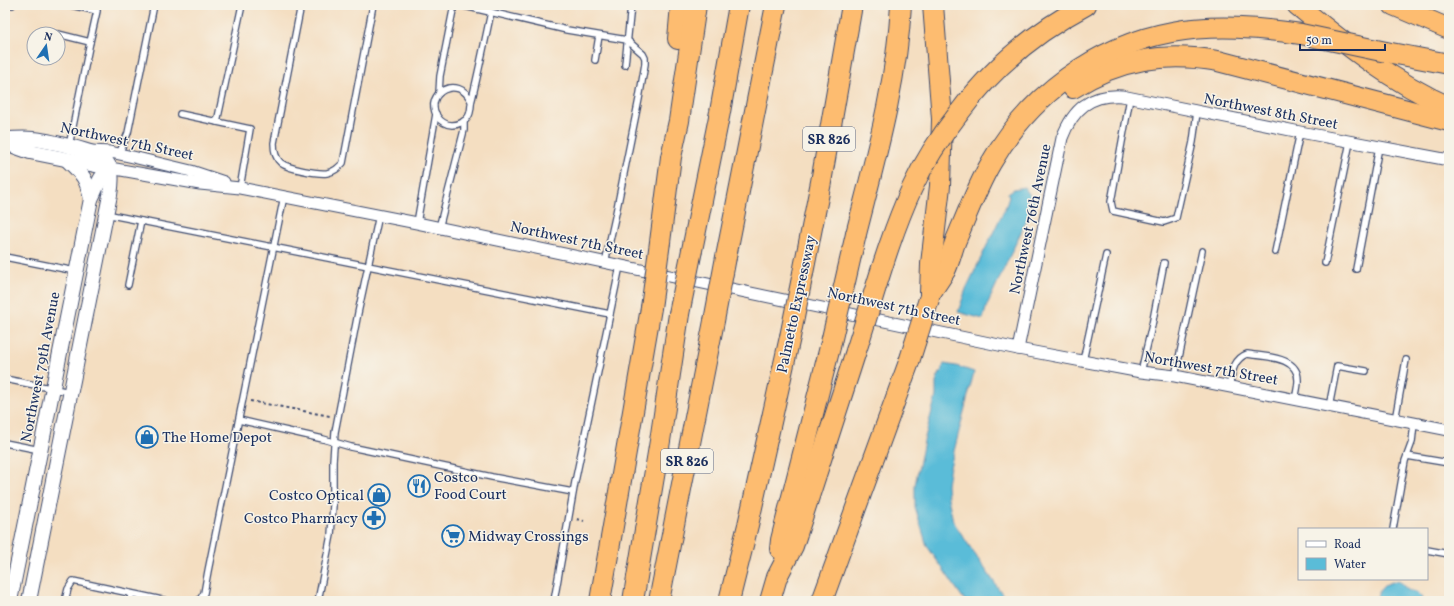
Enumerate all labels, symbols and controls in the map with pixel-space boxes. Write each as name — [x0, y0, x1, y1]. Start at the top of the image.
north arrow — [26, 26, 66, 66]
scale bar — [1300, 26, 1385, 52]
text: N — [42, 30, 53, 46]
text: 50 m — [1306, 33, 1332, 49]
street label: Northwest 8th Street — [1202, 89, 1340, 136]
street label: Northwest 7th Street — [58, 118, 195, 167]
road number: SR 826 — [803, 127, 855, 151]
street label: Northwest 76th Avenue — [1005, 142, 1058, 297]
street label: Northwest 7th Street — [508, 217, 645, 266]
street label: Palmetto Expressway — [773, 233, 822, 375]
street label: Northwest 7th Street — [825, 283, 962, 332]
street label: Northwest 79th Avenue — [17, 290, 66, 445]
street label: Northwest 7th Street — [1142, 347, 1280, 392]
shop icon: The Home Depot — [134, 424, 160, 450]
place label: The Home Depot — [162, 428, 272, 449]
road number: SR 826 — [661, 449, 713, 473]
place label: Costco Food Court — [434, 468, 507, 506]
restaurant icon: Costco Food Court — [406, 473, 432, 499]
shop icon: Costco Optical — [366, 482, 392, 508]
place label: Costco Optical — [269, 486, 364, 507]
pharmacy icon: Costco Pharmacy — [361, 505, 387, 531]
place label: Costco Pharmacy — [244, 509, 358, 530]
supermarket icon: Midway Crossings — [440, 523, 466, 549]
place label: Midway Crossings — [468, 527, 589, 548]
legend — [1298, 528, 1428, 580]
text: Road — [1334, 537, 1361, 553]
text: Water — [1334, 557, 1366, 573]

